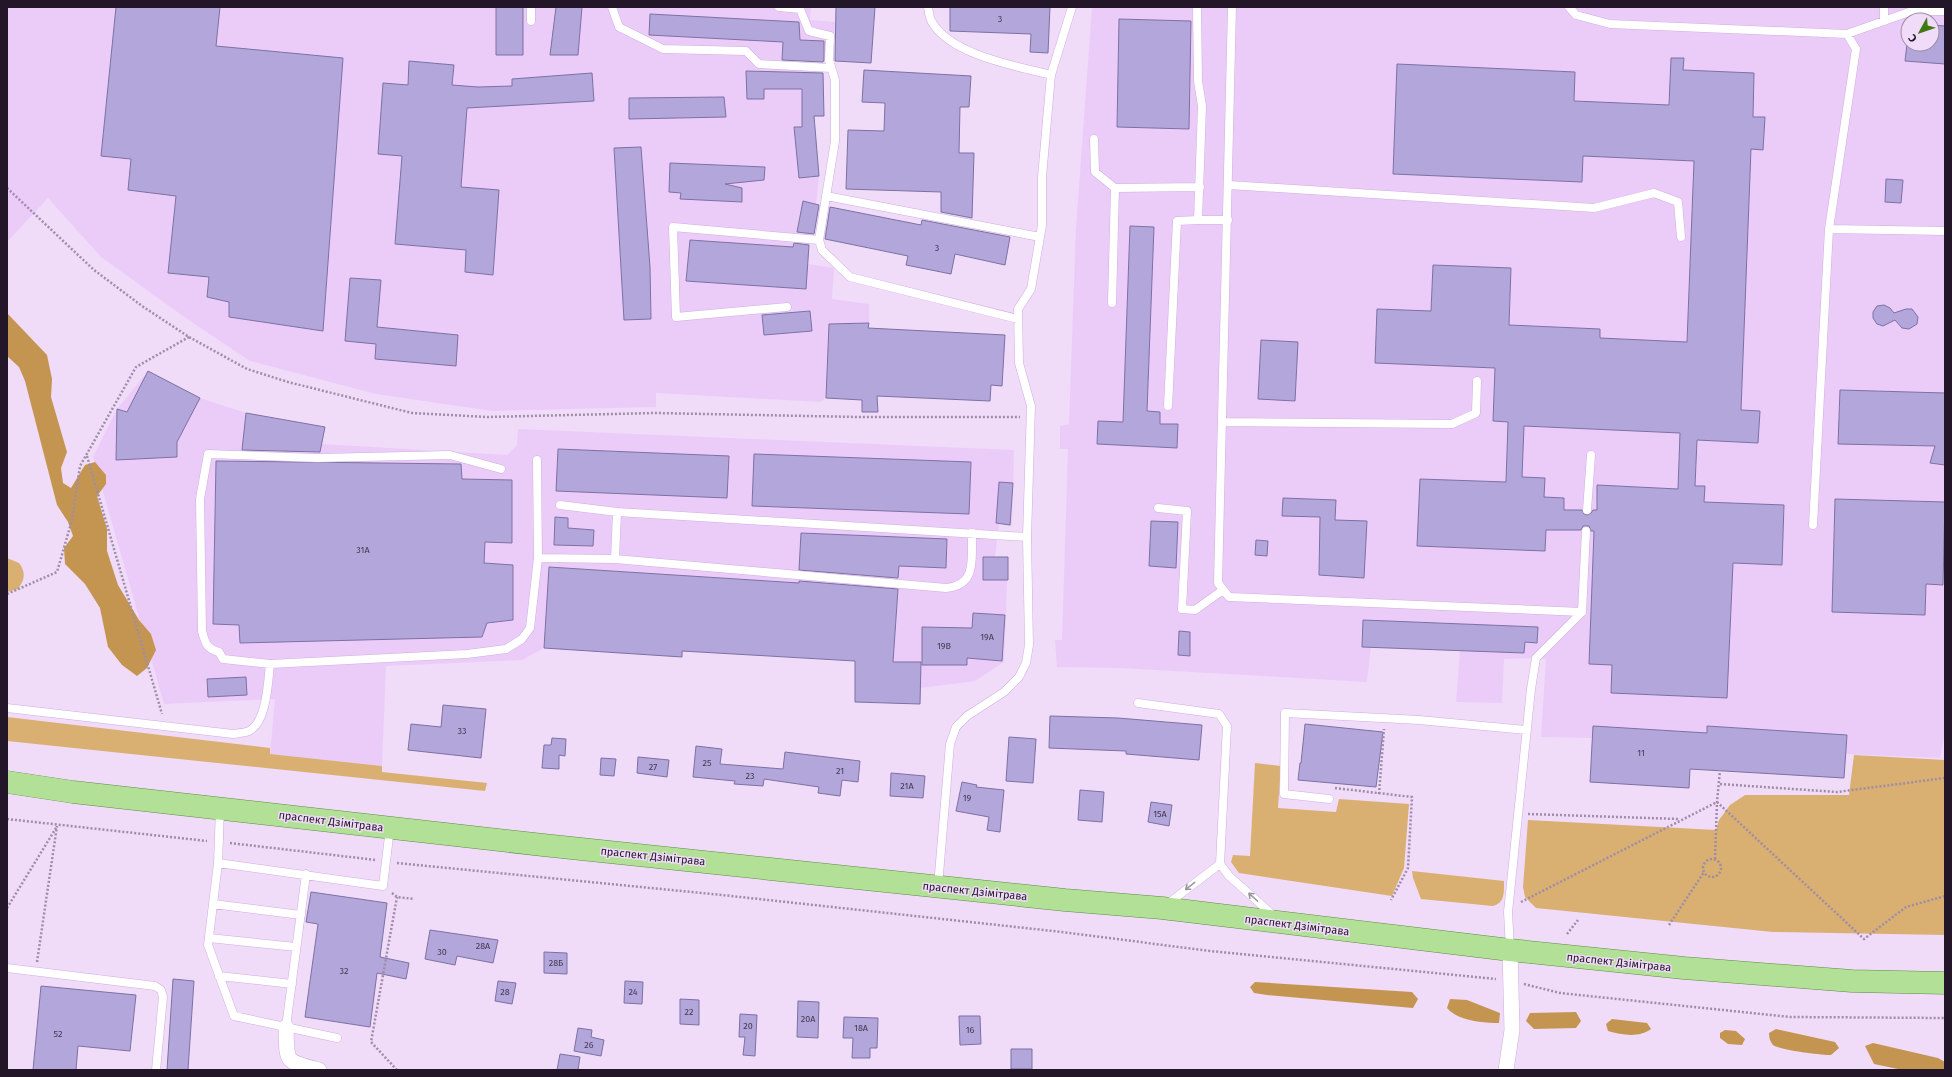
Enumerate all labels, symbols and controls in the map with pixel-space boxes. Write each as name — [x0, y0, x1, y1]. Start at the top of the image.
north arrow — [1900, 12, 1940, 52]
house number: 3 — [998, 14, 1002, 24]
text: С — [1905, 31, 1920, 45]
house number: 3 — [935, 243, 939, 253]
house number: 31А — [356, 545, 370, 555]
house number: 19А — [980, 632, 995, 642]
house number: 19В — [937, 641, 952, 651]
house number: 33 — [458, 726, 466, 736]
house number: 11 — [1637, 748, 1645, 758]
house number: 25 — [703, 758, 712, 768]
house number: 27 — [649, 762, 657, 772]
house number: 21 — [836, 766, 844, 776]
house number: 23 — [746, 771, 754, 781]
house number: 21А — [900, 781, 914, 791]
house number: 19 — [963, 793, 972, 803]
street label: праспект Дзімітрава — [278, 809, 384, 834]
house number: 15А — [1153, 809, 1168, 819]
street label: праспект Дзімітрава — [600, 845, 706, 868]
street label: праспект Дзімітрава — [922, 880, 1028, 903]
one-way arrow — [1185, 882, 1196, 890]
one-way arrow — [1248, 893, 1258, 902]
street label: праспект Дзімітрава — [1244, 913, 1350, 938]
house number: 28А — [476, 941, 491, 951]
house number: 30 — [437, 947, 447, 957]
street label: праспект Дзімітрава — [1566, 951, 1672, 974]
house number: 28Б — [549, 958, 563, 968]
house number: 32 — [340, 966, 348, 976]
house number: 28 — [500, 987, 510, 997]
house number: 24 — [628, 987, 638, 997]
house number: 22 — [685, 1007, 693, 1017]
house number: 20А — [801, 1014, 816, 1024]
house number: 20 — [743, 1021, 753, 1031]
house number: 18А — [854, 1023, 869, 1033]
house number: 16 — [966, 1025, 975, 1035]
house number: 52 — [54, 1029, 62, 1039]
house number: 26 — [584, 1040, 594, 1050]

